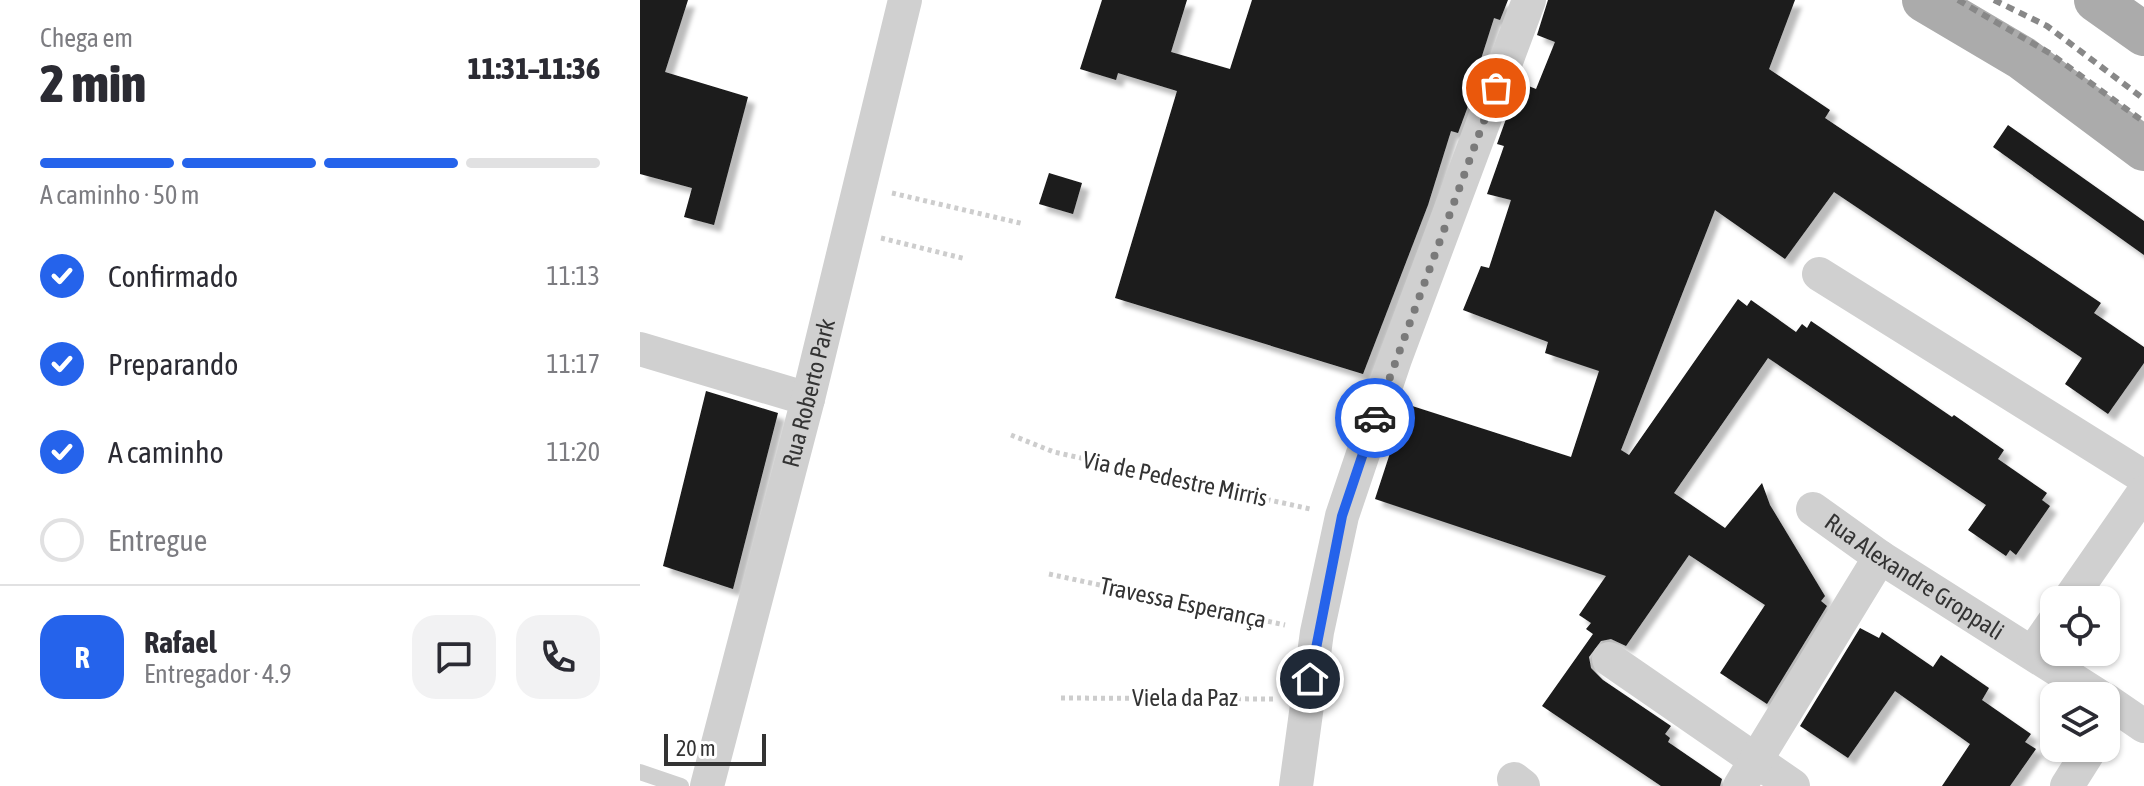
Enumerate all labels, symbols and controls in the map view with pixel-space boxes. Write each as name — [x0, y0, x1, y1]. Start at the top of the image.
text: Chega em — [40, 23, 133, 53]
text: 11:31–11:36 — [468, 51, 600, 85]
text: 2 min — [40, 53, 146, 113]
pin — [1462, 54, 1530, 122]
icon: bag — [1474, 66, 1518, 110]
text: A caminho · 50 m — [40, 180, 200, 210]
icon: check — [40, 254, 84, 298]
text: Confirmado — [108, 259, 238, 293]
text: 11:13 — [546, 261, 600, 291]
street label: Rua Roberto Park — [777, 316, 840, 470]
icon: check — [40, 342, 84, 386]
text: Preparando — [108, 347, 238, 381]
text: 11:17 — [546, 349, 600, 379]
courier — [1335, 378, 1415, 458]
icon: car — [1353, 396, 1397, 440]
icon: check — [40, 430, 84, 474]
text: A caminho — [108, 435, 224, 469]
text: 11:20 — [546, 437, 600, 467]
street label: Via de Pedestre Mirris — [1080, 446, 1270, 511]
street label: Rua Alexandre Groppali — [1820, 508, 2009, 645]
text: Entregue — [108, 523, 207, 557]
street label: Travessa Esperança — [1098, 572, 1269, 633]
map controls — [2040, 586, 2120, 762]
button: locate — [2040, 586, 2120, 666]
button: chat — [412, 615, 496, 699]
button: phone — [516, 615, 600, 699]
text: Rafael — [144, 625, 217, 659]
text: R — [75, 640, 90, 674]
pin — [1276, 645, 1344, 713]
icon: home — [1288, 657, 1332, 701]
text: Entregador · 4.9 — [144, 659, 291, 689]
button: layers — [2040, 682, 2120, 762]
street label: Viela da Paz — [1132, 684, 1238, 711]
scale bar — [664, 730, 766, 766]
text: 20 m — [676, 735, 716, 761]

